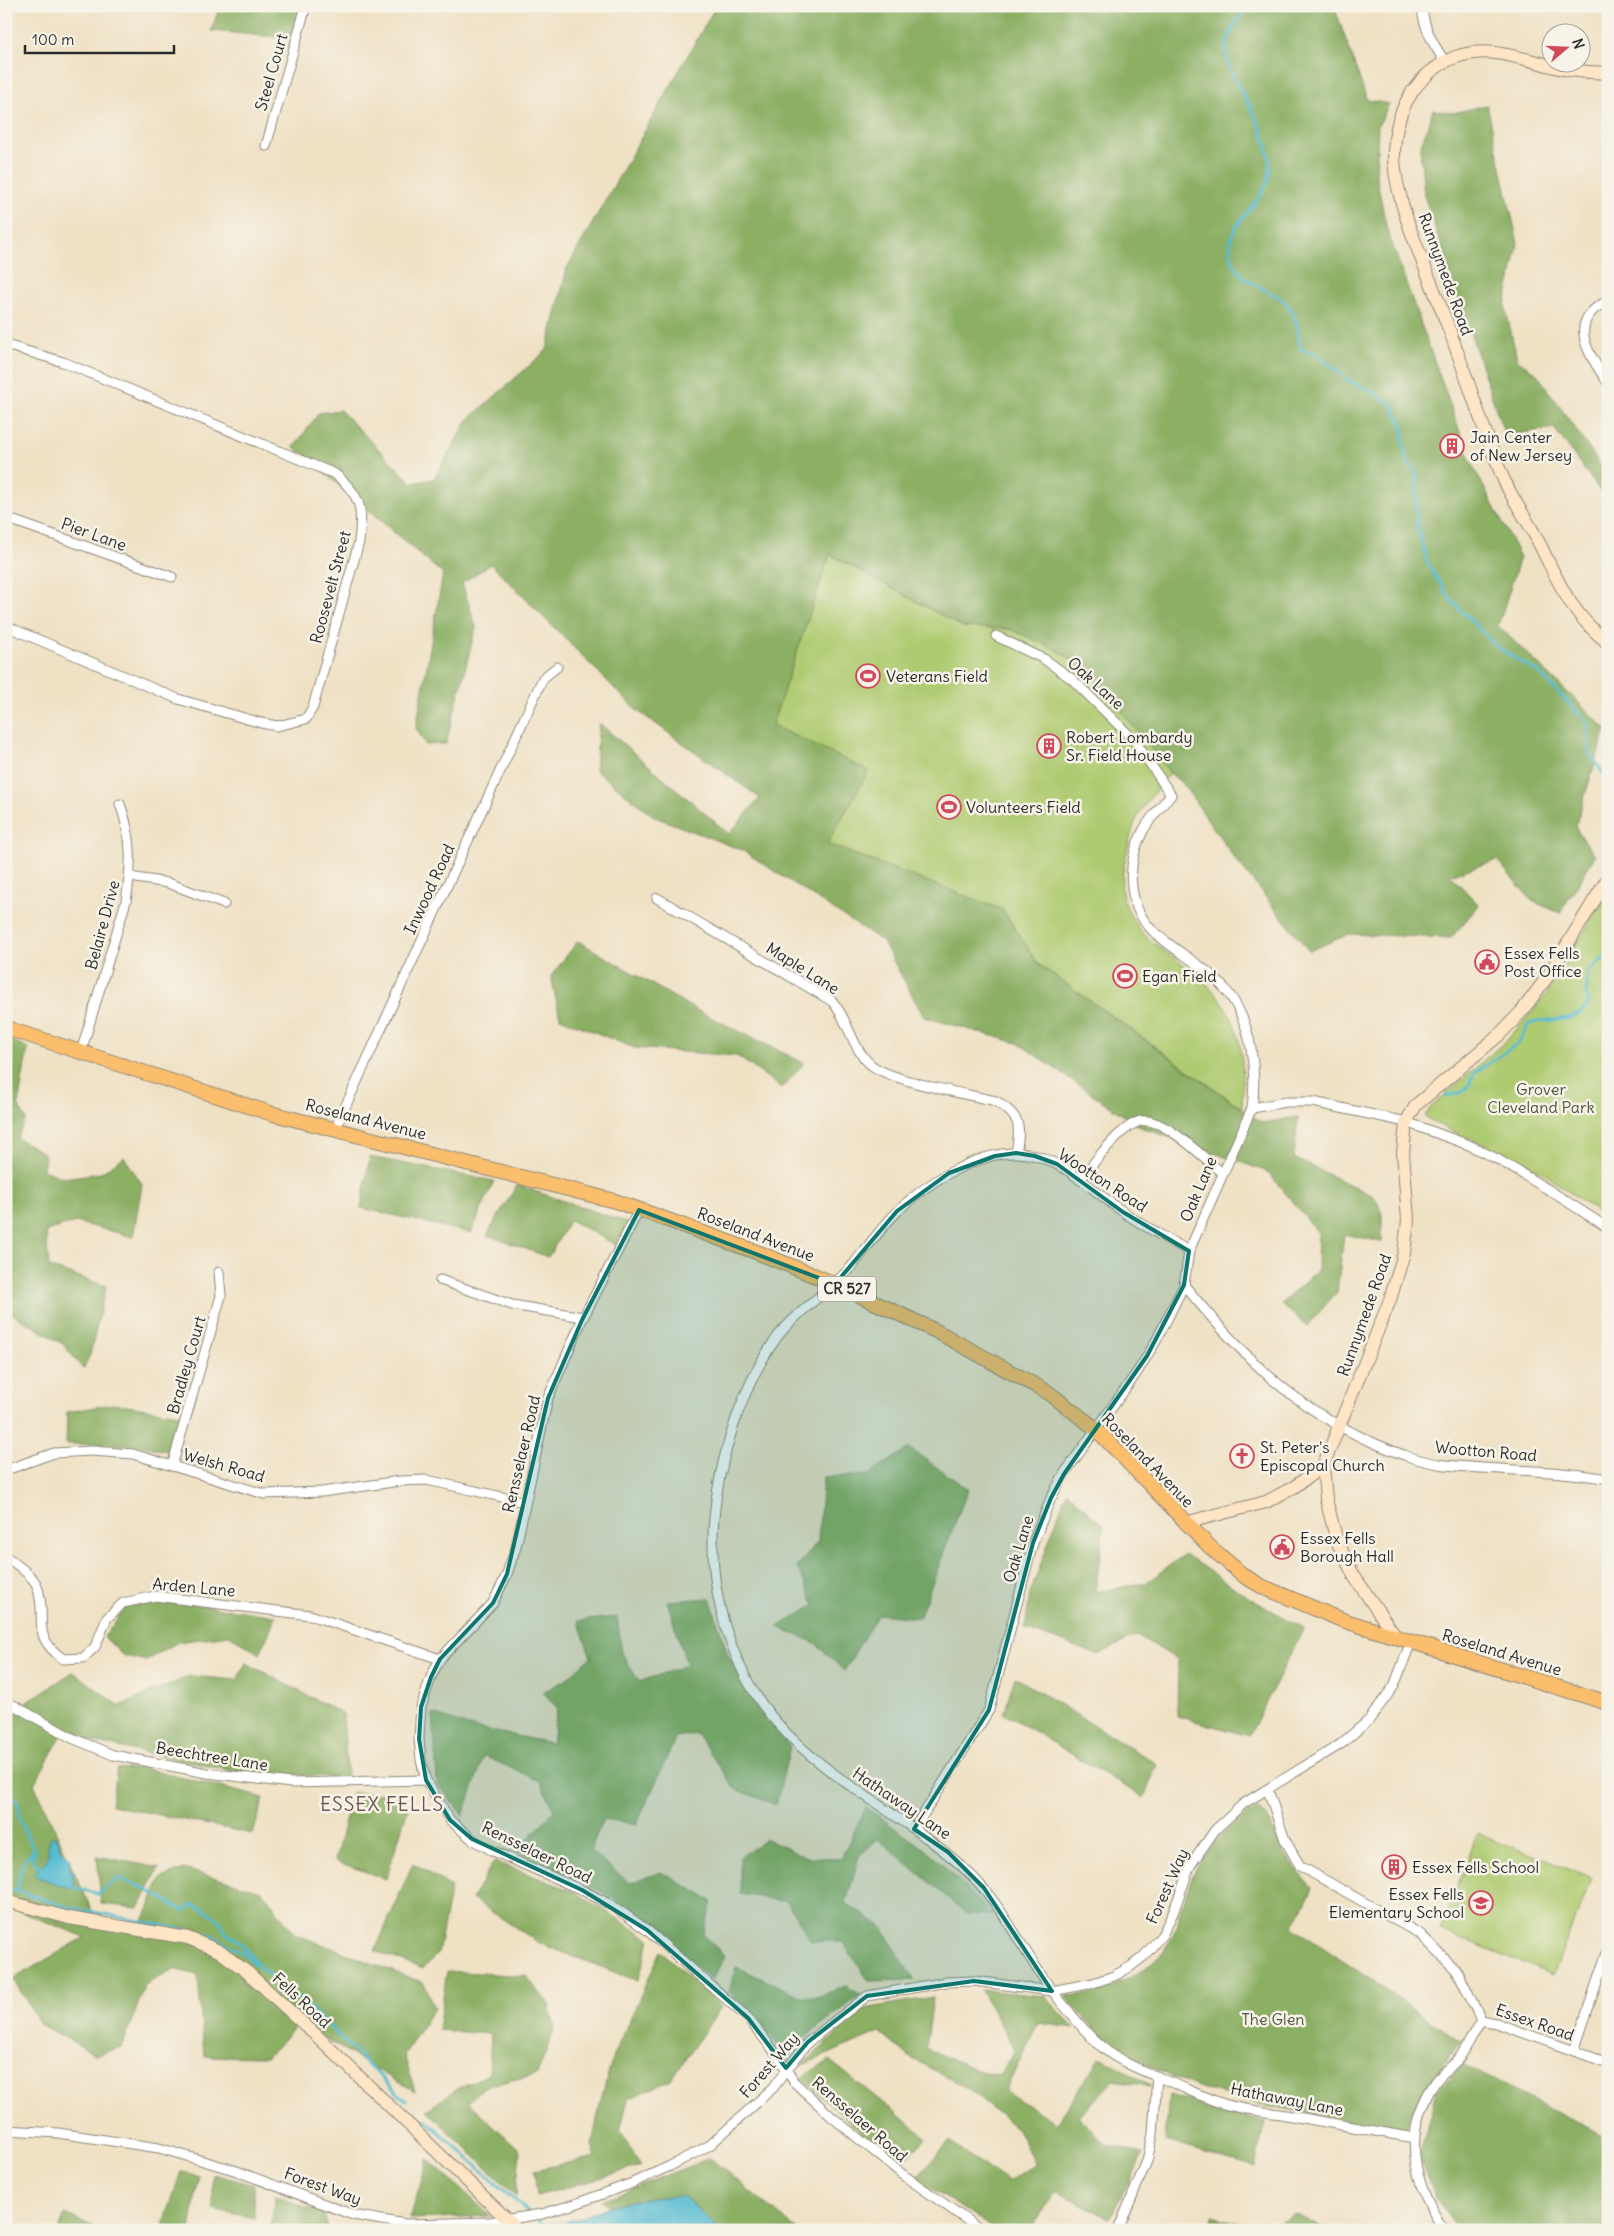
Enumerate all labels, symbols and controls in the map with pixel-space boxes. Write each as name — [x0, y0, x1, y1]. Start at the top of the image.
scale bar — [25, 22, 174, 54]
north arrow — [1542, 22, 1592, 72]
text: 100 m — [32, 30, 74, 49]
street label: Steel Court — [250, 31, 292, 113]
text: N — [1568, 36, 1588, 51]
street label: Runnymede Road — [1415, 210, 1477, 338]
place label: Jain Center of New Jersey — [1470, 427, 1572, 465]
building icon: Jain Center of New Jersey — [1439, 433, 1465, 459]
street label: Pier Lane — [59, 513, 129, 555]
street label: Roosevelt Street — [305, 528, 355, 646]
street label: Oak Lane — [1064, 652, 1128, 714]
sports icon: Veterans Field — [855, 663, 881, 689]
place label: Veterans Field — [886, 666, 988, 686]
place label: Robert Lombardy Sr. Field House — [1066, 727, 1193, 765]
building icon: Robert Lombardy Sr. Field House — [1036, 733, 1062, 759]
sports icon: Volunteers Field — [936, 794, 962, 820]
place label: Volunteers Field — [966, 797, 1081, 817]
street label: Inwood Road — [399, 841, 459, 937]
street label: Belaire Drive — [80, 878, 124, 972]
street label: Maple Lane — [763, 938, 843, 998]
place label: Essex Fells Post Office — [1504, 943, 1582, 981]
public building icon: Essex Fells Post Office — [1474, 949, 1500, 975]
sports icon: Egan Field — [1112, 963, 1138, 989]
place label: Egan Field — [1142, 966, 1217, 986]
park label: Grover Cleveland Park — [1487, 1079, 1595, 1117]
street label: Roseland Avenue — [304, 1094, 428, 1144]
street label: Wootton Road — [1055, 1144, 1151, 1216]
street label: Oak Lane — [1175, 1153, 1221, 1225]
street label: Roseland Avenue — [695, 1202, 817, 1266]
street label: Runnymede Road — [1333, 1251, 1395, 1379]
road number: CR 527 — [818, 1276, 876, 1302]
street label: Bradley Court — [162, 1313, 210, 1416]
street label: Rensselaer Road — [498, 1393, 544, 1515]
street label: Roseland Avenue — [1098, 1409, 1198, 1511]
place label: St. Peter's Episcopal Church — [1260, 1437, 1385, 1475]
street label: Wootton Road — [1434, 1437, 1538, 1465]
church icon: St. Peter's Episcopal Church — [1229, 1443, 1255, 1469]
street label: Welsh Road — [181, 1444, 267, 1486]
street label: Oak Lane — [998, 1513, 1038, 1585]
place label: Essex Fells Borough Hall — [1300, 1528, 1394, 1566]
public building icon: Essex Fells Borough Hall — [1269, 1534, 1295, 1560]
street label: Arden Lane — [152, 1573, 236, 1601]
street label: Roseland Avenue — [1440, 1624, 1564, 1680]
street label: Beechtree Lane — [155, 1737, 269, 1775]
street label: Hathaway Lane — [849, 1763, 955, 1843]
district label: ESSEX FELLS — [320, 1792, 444, 1816]
street label: Rensselaer Road — [479, 1817, 595, 1887]
street label: Forest Way — [1141, 1845, 1193, 1927]
building icon: Essex Fells School — [1381, 1854, 1407, 1880]
place label: Essex Fells School — [1412, 1857, 1539, 1877]
place label: Essex Fells Elementary School — [1329, 1884, 1464, 1922]
school or university icon: Essex Fells Elementary School — [1468, 1890, 1494, 1916]
street label: Fells Road — [269, 1968, 335, 2032]
street label: Essex Road — [1493, 1999, 1577, 2045]
park label: The Glen — [1241, 2009, 1305, 2029]
street label: Forest Way — [735, 2028, 803, 2102]
street label: Rensselaer Road — [808, 2072, 912, 2166]
street label: Hathaway Lane — [1229, 2078, 1345, 2120]
street label: Forest Way — [282, 2163, 364, 2209]

